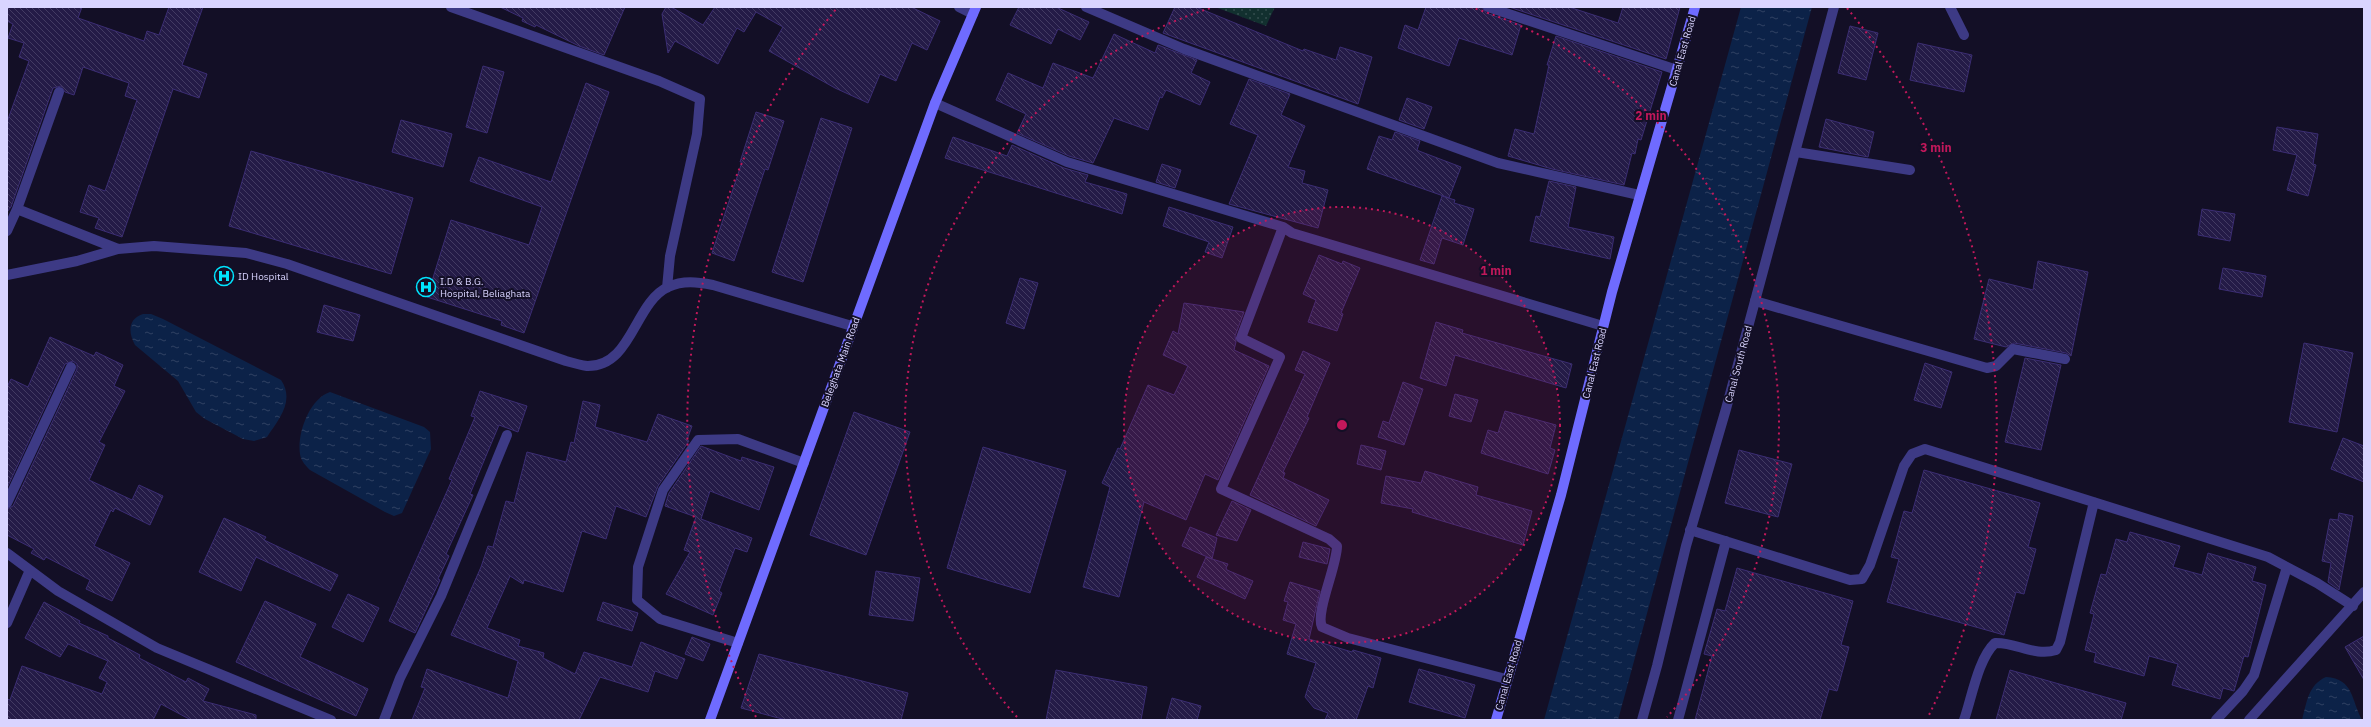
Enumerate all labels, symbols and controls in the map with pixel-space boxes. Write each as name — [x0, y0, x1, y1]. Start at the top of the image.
street label: Canal East Road — [1666, 15, 1699, 88]
text: 2 min — [1635, 108, 1667, 123]
text: 3 min — [1920, 140, 1952, 155]
text: 1 min — [1480, 263, 1512, 278]
hospital icon: ID Hospital — [213, 265, 235, 287]
place label: ID Hospital — [238, 270, 289, 283]
place label: I.D & B.G. Hospital, Beliaghata — [440, 275, 531, 300]
hospital icon: I.D & B.G. Hospital, Beliaghata — [415, 276, 437, 298]
street label: Beleghata Main Road — [818, 315, 863, 409]
street label: Canal South Road — [1722, 324, 1755, 404]
street label: Canal East Road — [1579, 326, 1610, 400]
centre of rings — [1335, 418, 1349, 432]
street label: Canal East Road — [1492, 639, 1525, 712]

